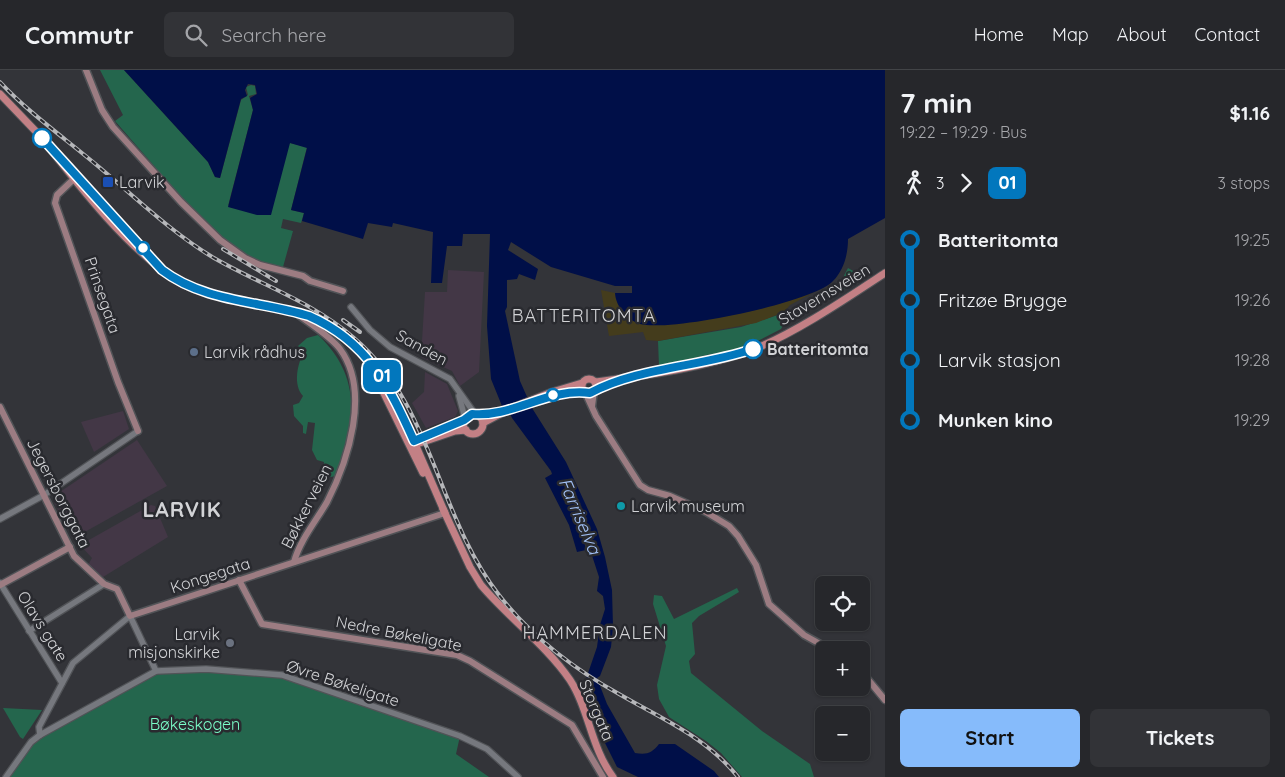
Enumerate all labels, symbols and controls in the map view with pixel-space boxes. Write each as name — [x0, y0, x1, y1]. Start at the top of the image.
search box — [164, 12, 514, 57]
text: Commutr — [25, 20, 134, 50]
icon: search — [182, 21, 210, 49]
text: Search here — [222, 23, 327, 47]
text: Home — [974, 23, 1024, 46]
text: Map — [1052, 23, 1089, 46]
text: About — [1117, 23, 1167, 46]
text: Contact — [1195, 23, 1260, 46]
text: 7 min — [900, 85, 972, 120]
text: $1.16 — [1230, 101, 1270, 125]
text: 19:22 – 19:29 · Bus — [900, 122, 1027, 142]
unlabelled marker — [32, 128, 52, 148]
icon: walk — [900, 169, 928, 197]
icon: forward — [952, 169, 980, 197]
text: 01 — [998, 171, 1016, 194]
place label: Larvik — [119, 172, 165, 192]
text: 3 — [936, 173, 944, 193]
text: 3 stops — [1218, 173, 1270, 193]
marker: Larvik — [101, 175, 115, 189]
text: Batteritomta — [938, 228, 1059, 252]
text: 19:25 — [1235, 230, 1270, 250]
unlabelled marker — [136, 241, 150, 255]
street label: Prinsegata — [81, 254, 125, 336]
street label: Stavernsveien — [775, 259, 873, 329]
text: Fritzøe Brygge — [938, 288, 1067, 312]
text: 19:26 — [1235, 290, 1270, 310]
district label: BATTERITOMTA — [512, 304, 656, 327]
street label: Sanden — [393, 325, 451, 369]
marker: Batteritomta — [743, 339, 763, 359]
place label: Batteritomta — [767, 339, 869, 359]
place label: Larvik rådhus — [204, 342, 305, 362]
marker: Larvik rådhus — [188, 346, 200, 358]
text: Larvik stasjon — [938, 348, 1061, 372]
text: 19:28 — [1235, 350, 1270, 370]
line badge: 01 — [360, 360, 404, 392]
text: 01 — [373, 364, 391, 387]
unlabelled marker — [546, 388, 560, 402]
text: Munken kino — [938, 408, 1053, 432]
text: 19:29 — [1234, 410, 1270, 430]
street label: Jegersborggata — [23, 435, 95, 551]
street label: Bøkkerveien — [276, 461, 336, 551]
water label: Farriselva — [554, 474, 607, 559]
district label: LARVIK — [142, 496, 222, 522]
place label: Larvik museum — [631, 496, 745, 516]
marker: Larvik museum — [615, 500, 627, 512]
street label: Kongegata — [168, 553, 252, 597]
map controls — [815, 576, 870, 761]
button: locate — [815, 576, 870, 631]
street label: Olavs gate — [13, 587, 73, 665]
street label: Nedre Bøkeligate — [334, 611, 464, 655]
district label: HAMMERDALEN — [522, 621, 668, 644]
place label: Larvik misjonskirke — [128, 624, 220, 662]
marker: Larvik misjonskirke — [224, 637, 236, 649]
button: + — [815, 641, 870, 696]
street label: Øvre Bøkeligate — [284, 655, 402, 711]
street label: Storgata — [575, 676, 619, 744]
button: − — [815, 706, 870, 761]
button: Start — [900, 709, 1080, 767]
button: Tickets — [1090, 709, 1270, 767]
park label: Bøkeskogen — [150, 714, 240, 734]

